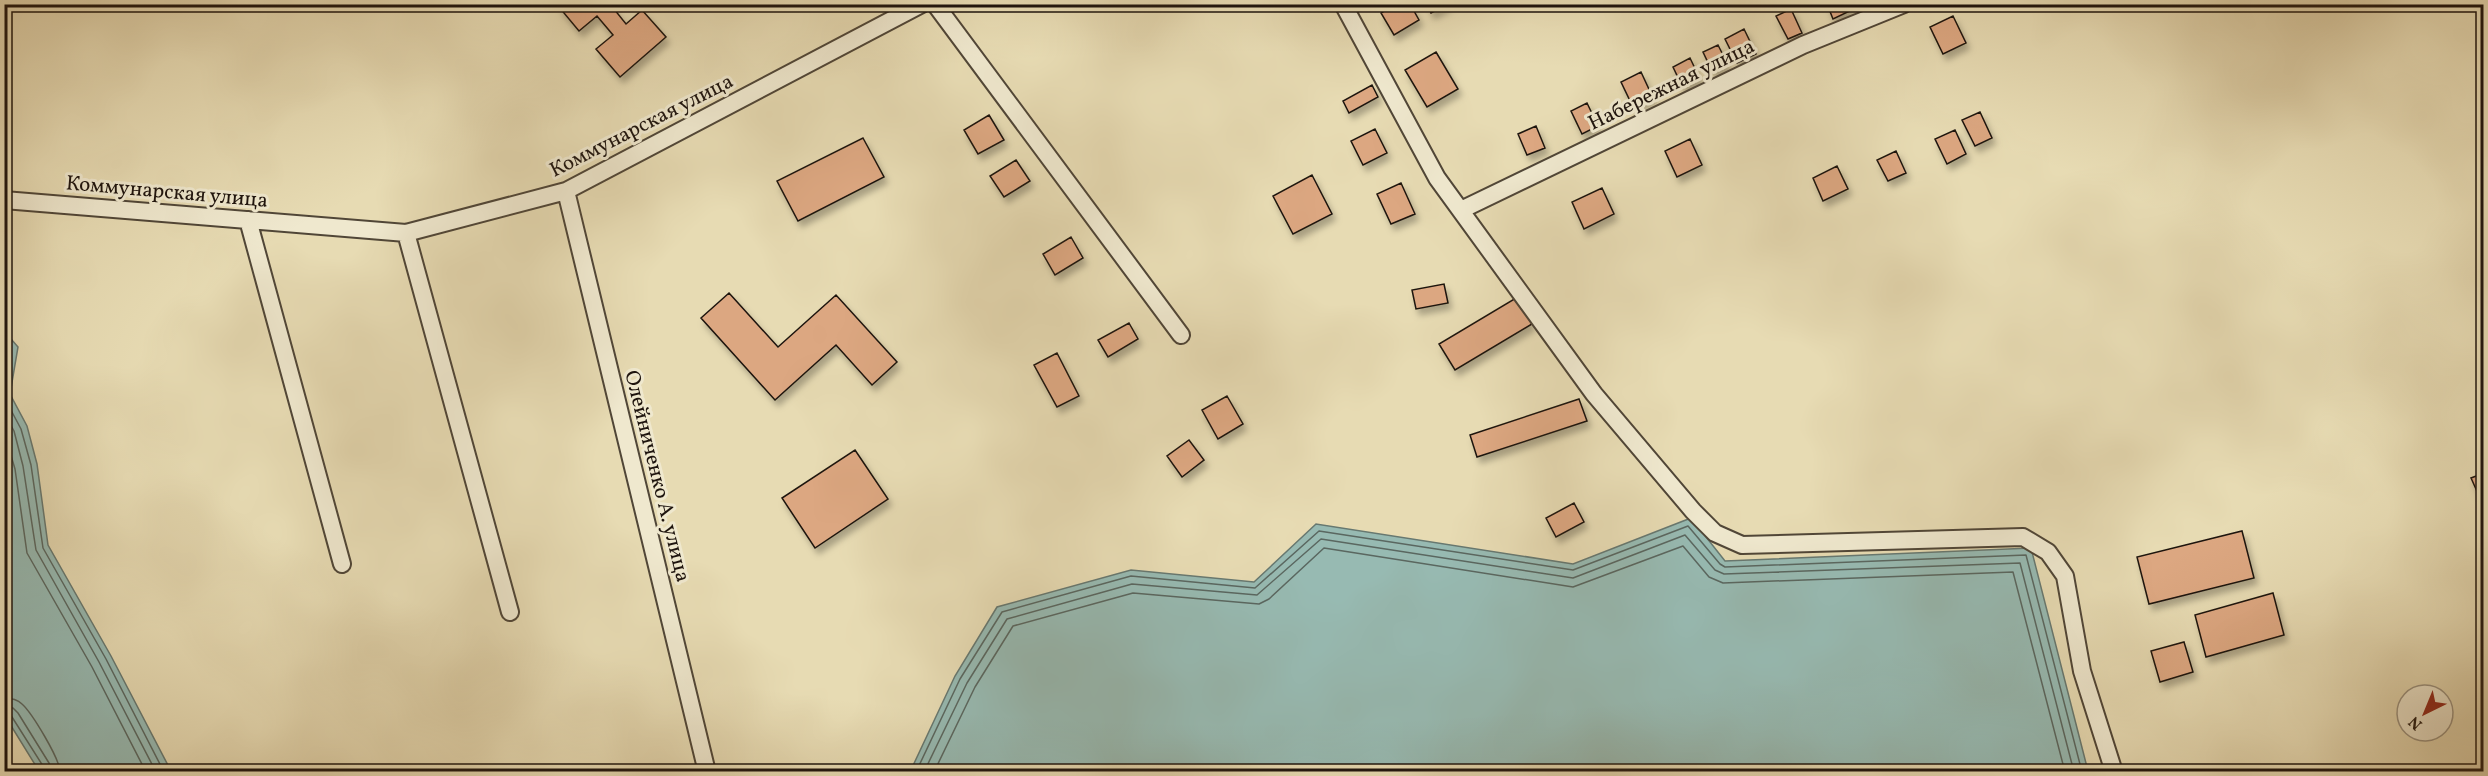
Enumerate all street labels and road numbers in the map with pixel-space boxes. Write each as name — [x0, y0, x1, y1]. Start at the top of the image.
street label: Набережная улица — [1583, 32, 1760, 138]
street label: Коммунарская улица — [545, 67, 739, 185]
street label: Коммунарская улица — [65, 169, 269, 216]
street label: Олейниченко А. улица — [616, 367, 697, 585]

